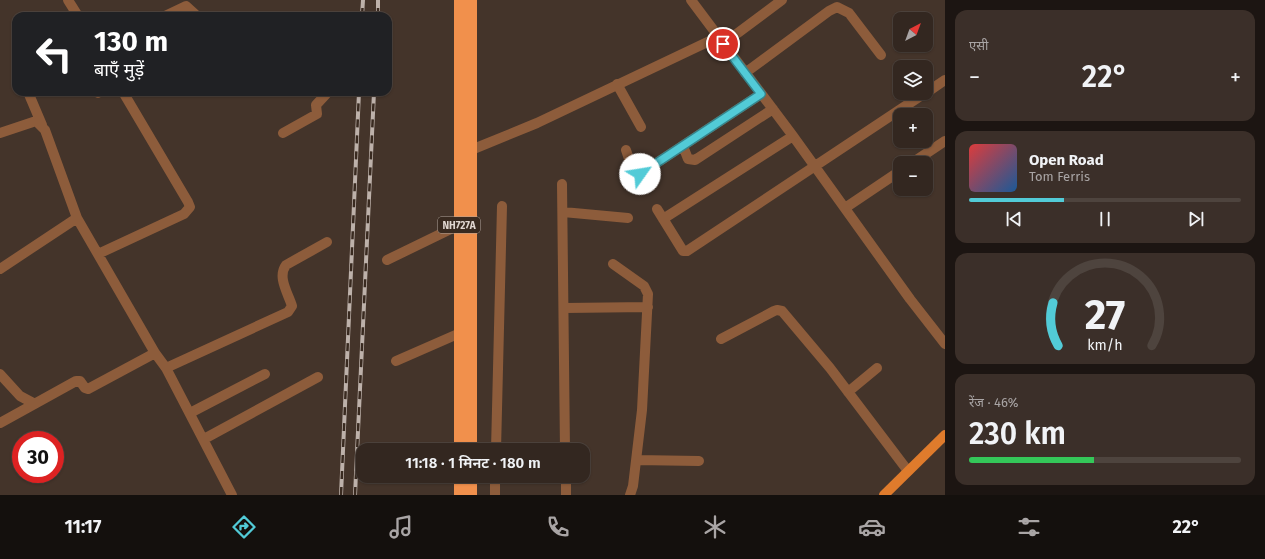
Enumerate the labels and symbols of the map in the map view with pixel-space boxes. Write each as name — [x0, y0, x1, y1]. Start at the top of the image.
north arrow — [893, 12, 933, 52]
pin — [706, 27, 740, 61]
position arrow — [619, 153, 661, 195]
road number: NH727A — [438, 217, 480, 233]
speed limit sign: 30 — [12, 431, 64, 483]

